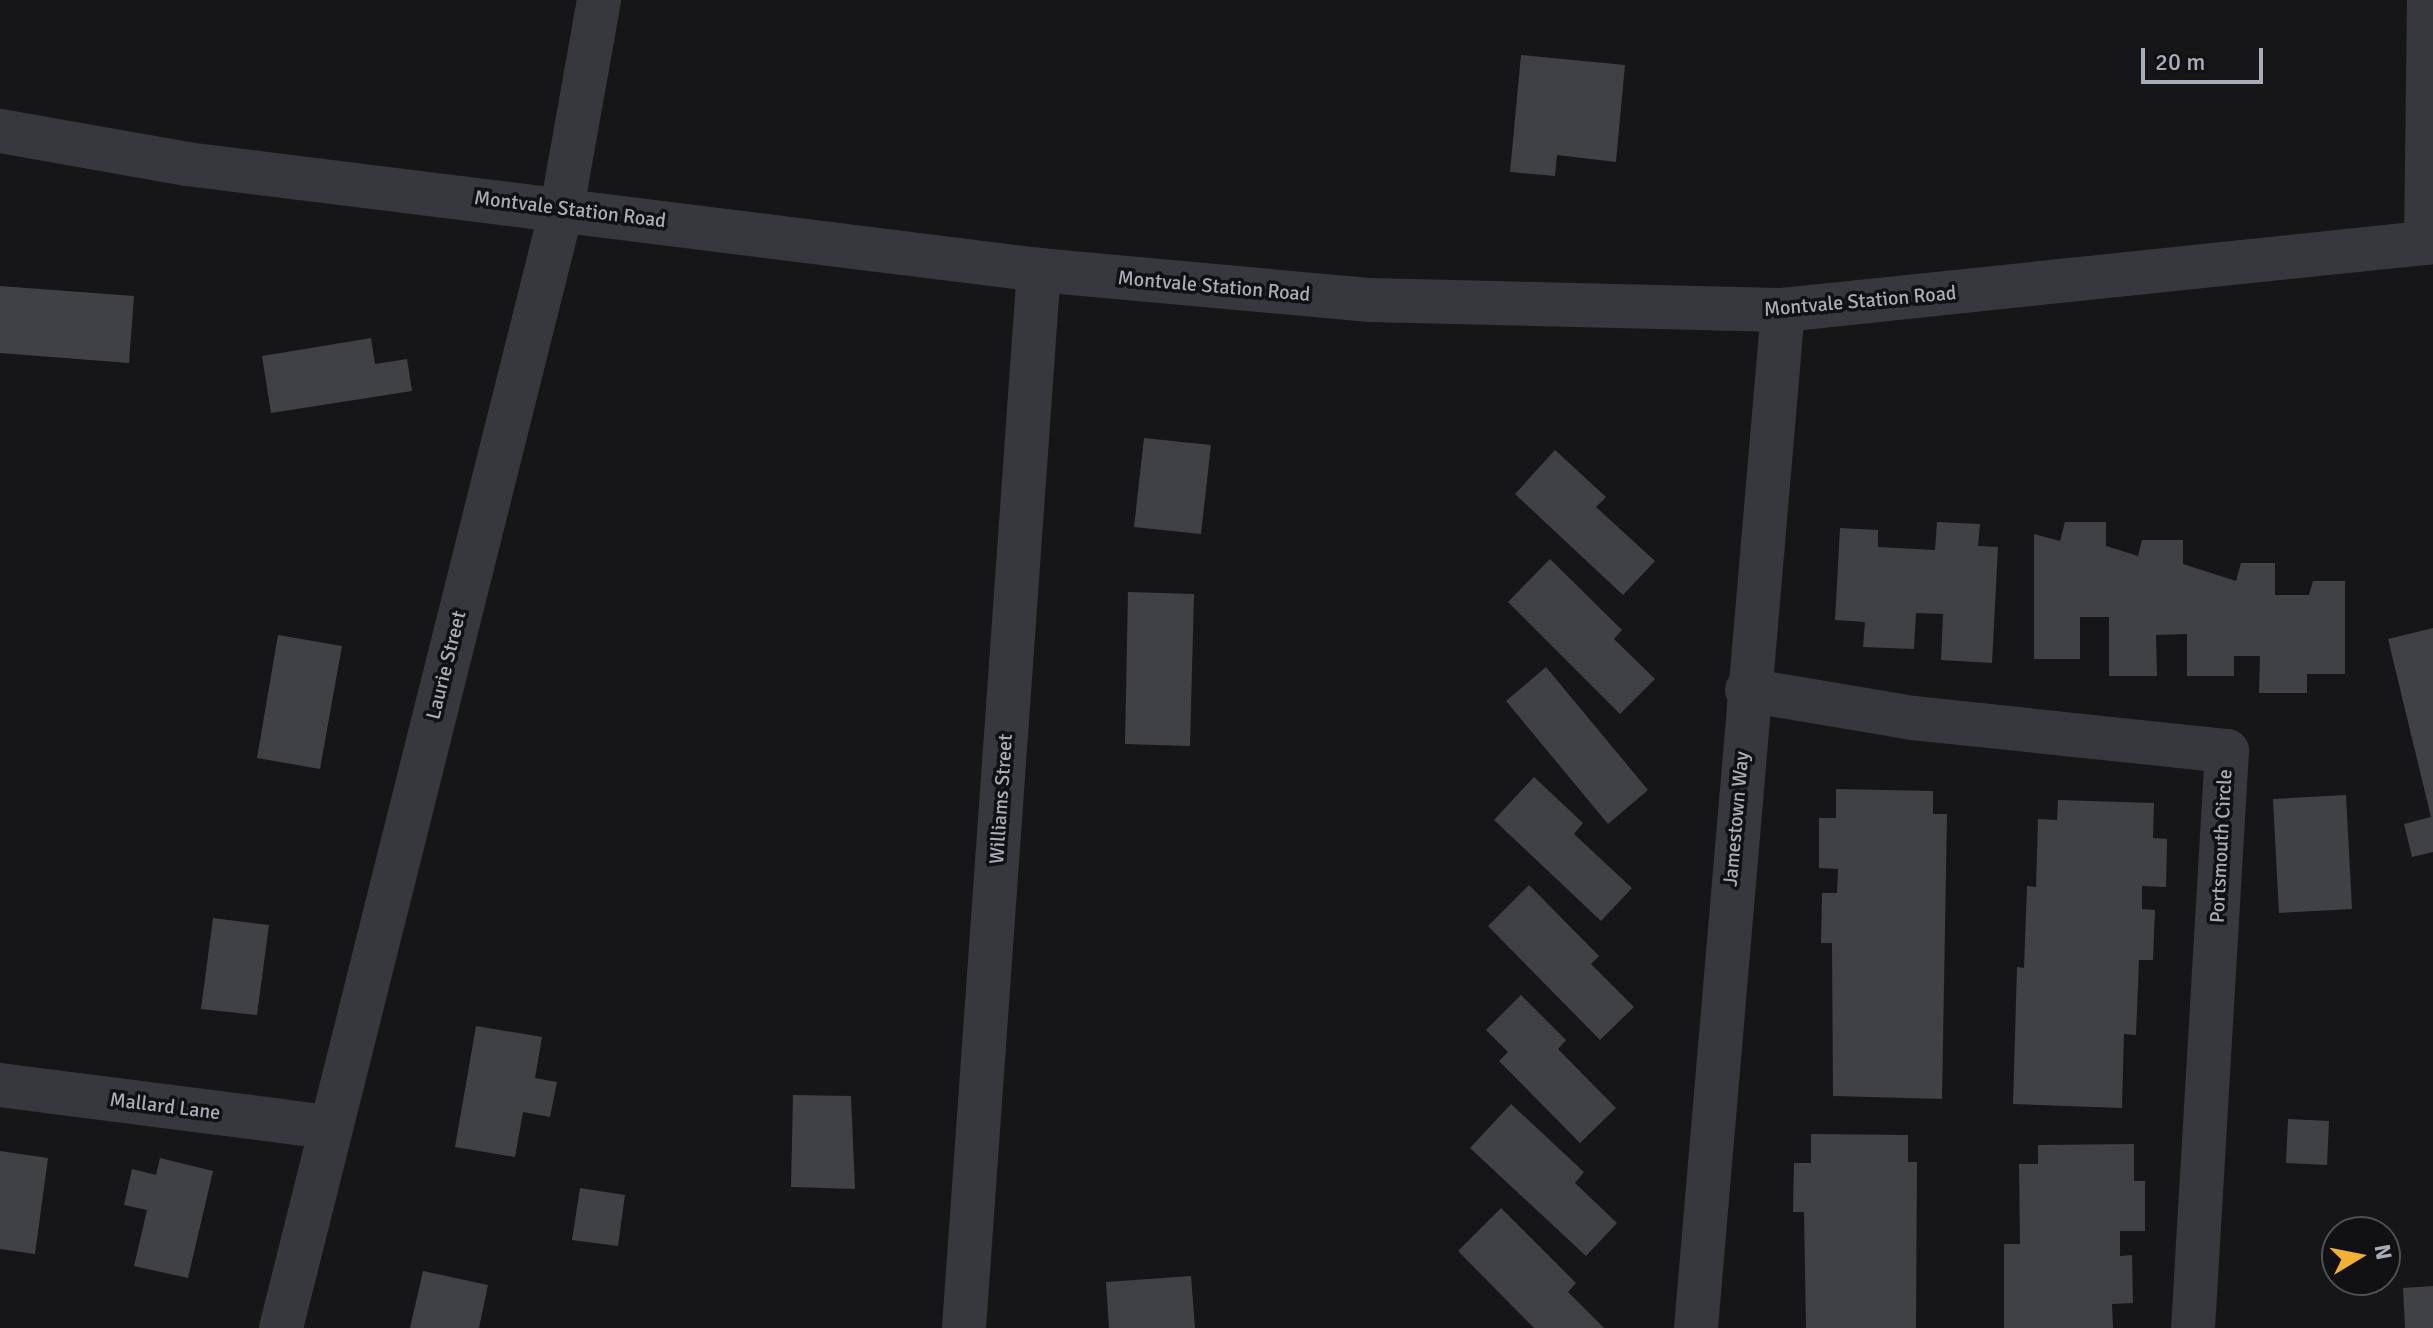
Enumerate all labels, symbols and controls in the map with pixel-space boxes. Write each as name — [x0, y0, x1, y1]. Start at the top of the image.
scale bar — [2145, 32, 2267, 82]
text: 20 m — [2155, 47, 2205, 77]
street label: Montvale Station Road — [473, 185, 667, 233]
street label: Montvale Station Road — [1117, 266, 1311, 306]
street label: Montvale Station Road — [1763, 281, 1957, 321]
street label: Laurie Street — [421, 608, 471, 722]
street label: Williams Street — [984, 733, 1018, 865]
street label: Jamestown Way — [1718, 750, 1754, 888]
street label: Portsmouth Circle — [2205, 769, 2237, 923]
street label: Mallard Lane — [108, 1087, 222, 1125]
north arrow — [2321, 1216, 2401, 1296]
text: N — [2369, 1242, 2398, 1262]

